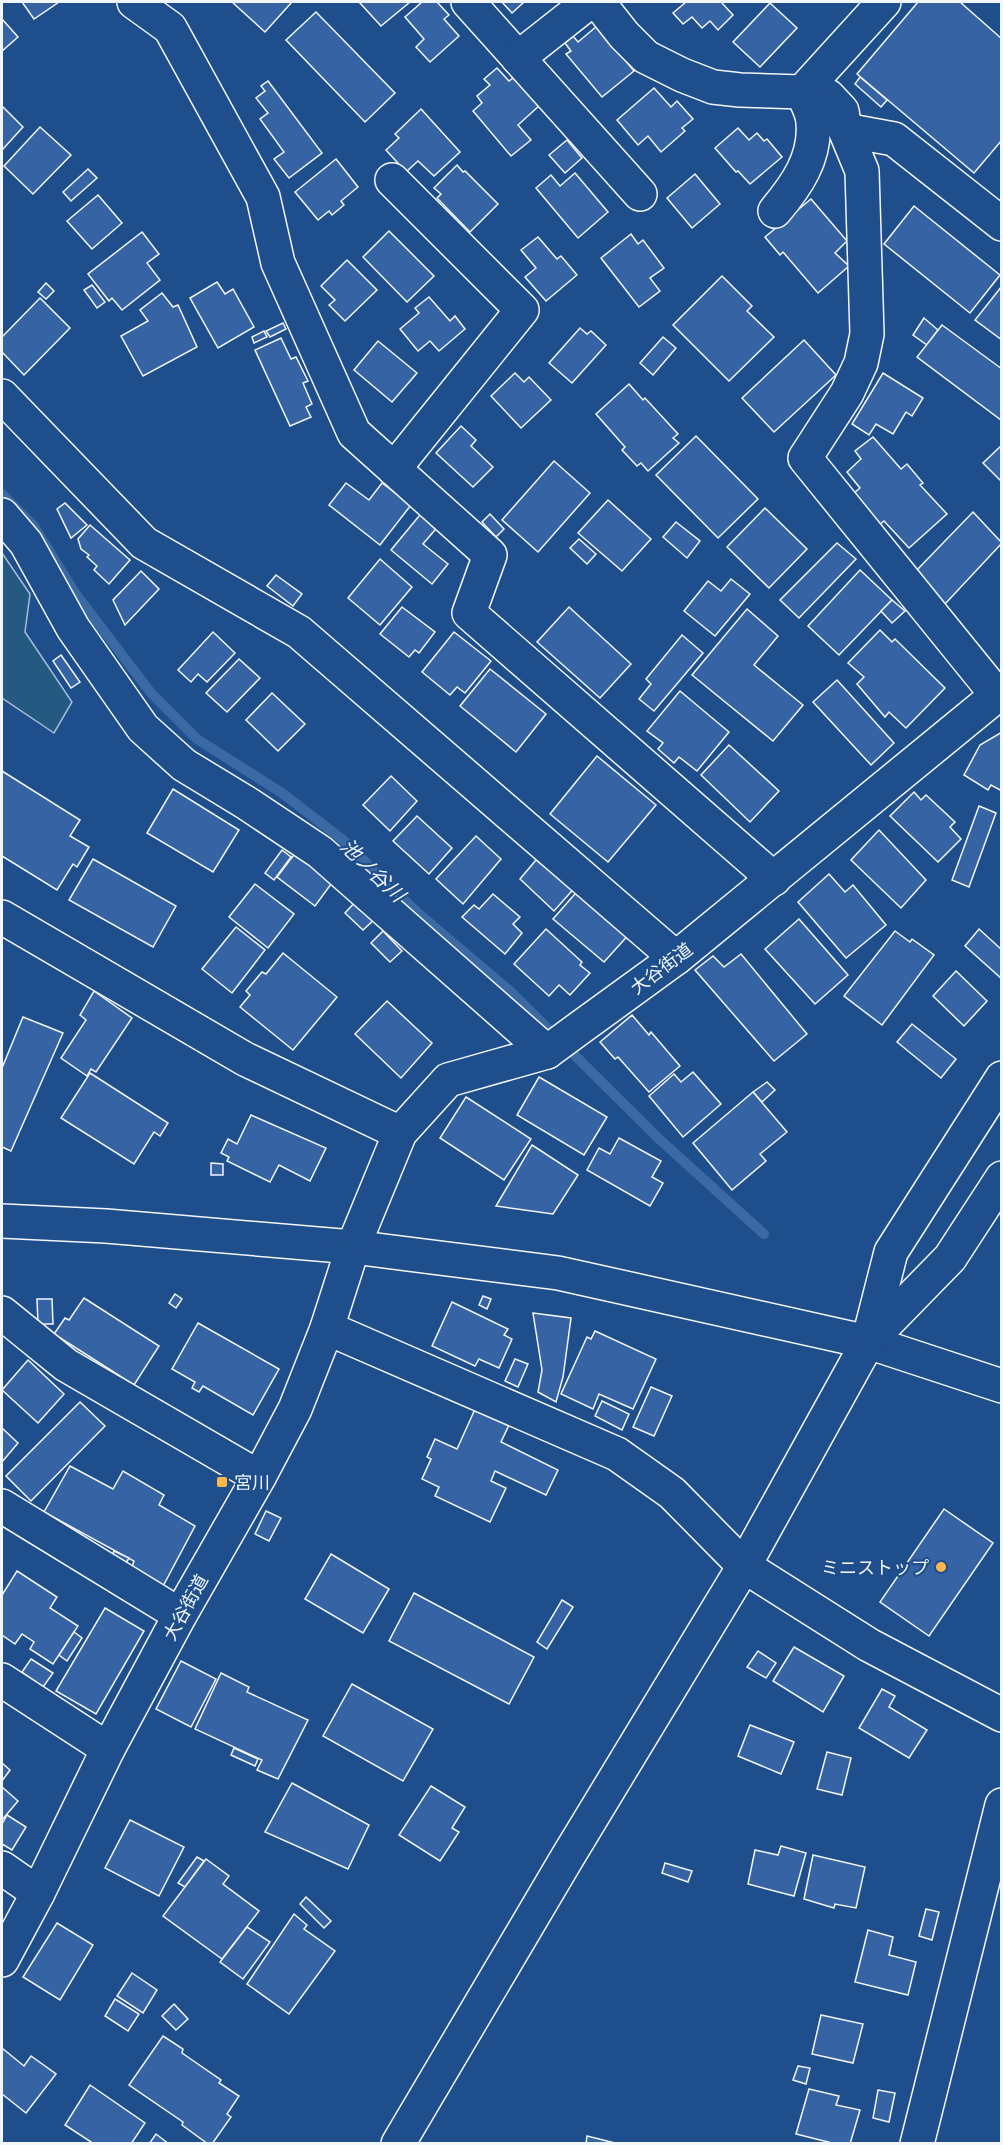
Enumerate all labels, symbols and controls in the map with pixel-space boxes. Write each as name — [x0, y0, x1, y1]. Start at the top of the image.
water label: 池ノ谷川 — [335, 833, 413, 909]
street label: 大谷街道 — [625, 937, 697, 999]
place label: 宮川 — [234, 1470, 270, 1494]
marker: 宮川 — [215, 1475, 229, 1489]
place label: ミニストップ — [821, 1555, 929, 1579]
marker: ミニストップ — [934, 1560, 948, 1574]
street label: 大谷街道 — [157, 1570, 213, 1644]

